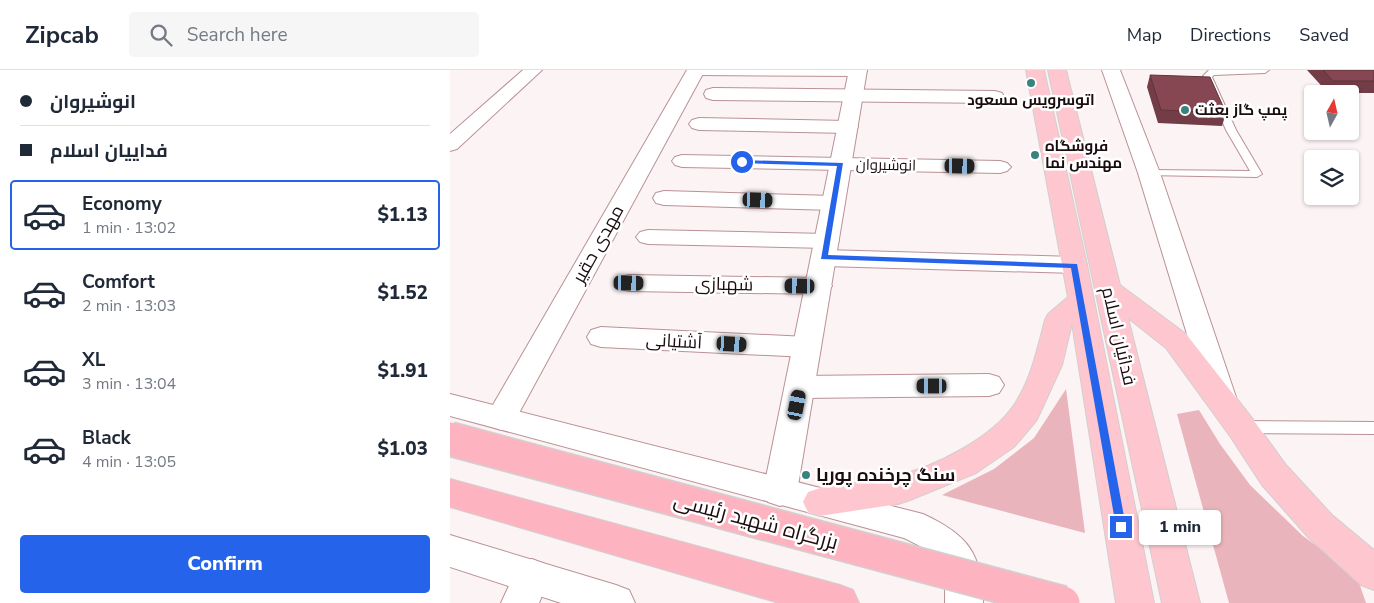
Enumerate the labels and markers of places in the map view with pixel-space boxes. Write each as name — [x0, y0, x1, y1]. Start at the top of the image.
marker: اتوسرویس مسعود — [1025, 77, 1037, 89]
place label: اتوسرویس مسعود — [967, 90, 1095, 110]
place label: پمپ گاز بعثت — [1195, 100, 1288, 121]
marker: پمپ گاز بعثت — [1179, 104, 1191, 116]
place label: فروشگاه مهندس نما — [1045, 136, 1122, 173]
marker: فروشگاه مهندس نما — [1029, 149, 1041, 161]
place label: سنگ چرخنده پوریا — [816, 463, 955, 487]
marker: سنگ چرخنده پوریا — [800, 469, 812, 481]

